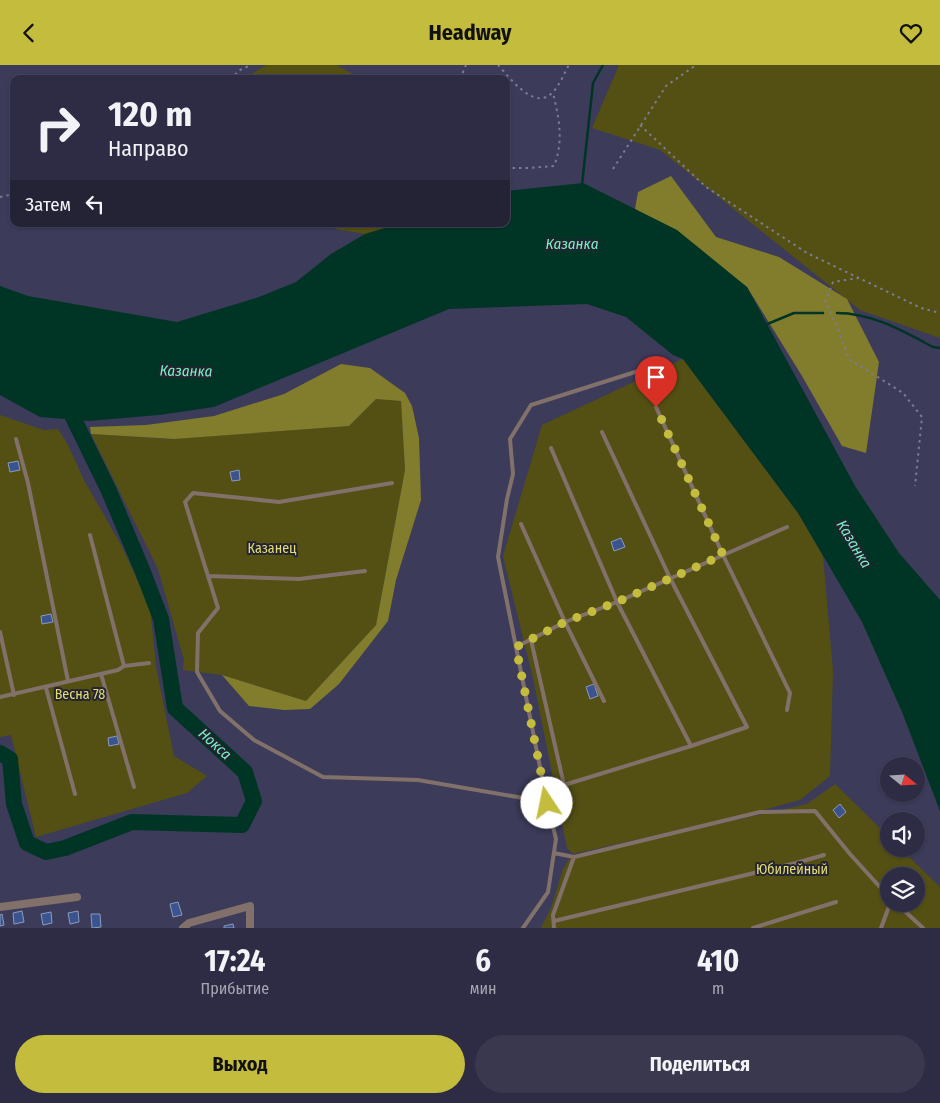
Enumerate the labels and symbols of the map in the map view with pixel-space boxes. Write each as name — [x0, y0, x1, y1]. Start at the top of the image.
water label: Казанка — [546, 235, 599, 253]
pin — [635, 356, 677, 407]
water label: Казанка — [159, 362, 213, 380]
water label: Казанка — [833, 517, 875, 572]
park label: Казанец — [248, 540, 297, 557]
park label: Весна 78 — [55, 686, 105, 703]
water label: Нокса — [195, 725, 235, 764]
north arrow — [880, 757, 925, 803]
position arrow — [520, 776, 572, 828]
park label: Юбилейный — [756, 861, 828, 878]

